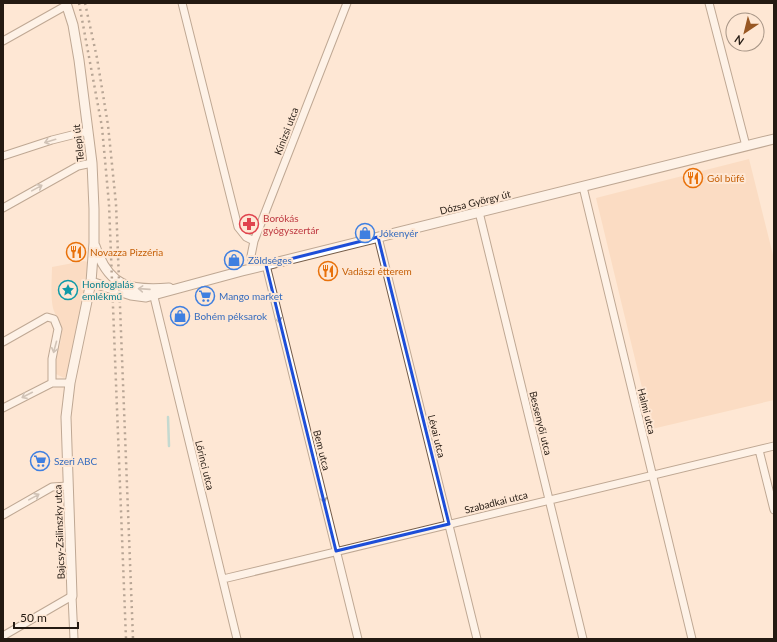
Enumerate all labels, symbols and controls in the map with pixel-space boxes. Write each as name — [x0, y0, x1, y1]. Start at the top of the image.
north arrow — [725, 12, 765, 52]
text: N — [732, 33, 746, 48]
street label: Kinizsi utca — [271, 106, 301, 156]
street label: Telepi út — [70, 123, 86, 162]
one-way arrow — [44, 138, 57, 145]
restaurant icon: Gól büfé — [682, 167, 704, 189]
place label: Gól büfé — [707, 172, 745, 184]
one-way arrow — [31, 184, 43, 192]
street label: Dózsa György út — [438, 187, 512, 217]
place label: Borókás gyógyszertár — [263, 212, 319, 236]
pharmacy icon: Borókás gyógyszertár — [238, 213, 260, 235]
shop icon: Jókenyér — [354, 222, 376, 244]
place label: Jókenyér — [379, 227, 419, 239]
restaurant icon: Novazza Pizzéria — [65, 241, 87, 263]
place label: Novazza Pizzéria — [90, 246, 163, 258]
shop icon: Zöldséges — [223, 249, 245, 271]
place label: Zöldséges — [248, 254, 292, 266]
restaurant icon: Vadászi étterem — [317, 260, 339, 282]
place label: Vadászi étterem — [342, 265, 412, 277]
place label: Honfoglalás emlékmű — [82, 278, 134, 302]
place icon: Honfoglalás emlékmű — [57, 279, 79, 301]
one-way arrow — [138, 285, 151, 292]
supermarket icon: Mango market — [194, 285, 216, 307]
place label: Mango market — [219, 290, 283, 302]
shop icon: Bohém péksarok — [169, 305, 191, 327]
place label: Bohém péksarok — [194, 310, 268, 322]
one-way arrow — [275, 310, 283, 323]
one-way arrow — [51, 340, 58, 353]
street label: Halmi utca — [636, 387, 658, 435]
street label: Bessenyői utca — [527, 390, 555, 456]
one-way arrow — [22, 392, 34, 399]
street label: Lévai utca — [426, 413, 448, 459]
street label: Bem utca — [311, 428, 333, 472]
street label: Lőrinci utca — [193, 439, 217, 491]
supermarket icon: Szeri ABC — [29, 450, 51, 472]
place label: Szeri ABC — [54, 455, 97, 467]
street label: Bajcsy-Zsilinszky utca — [51, 484, 67, 580]
street label: Szabadkai utca — [463, 488, 529, 516]
one-way arrow — [320, 491, 327, 504]
one-way arrow — [28, 493, 40, 500]
scale bar — [14, 604, 78, 630]
text: 50 m — [20, 610, 47, 625]

